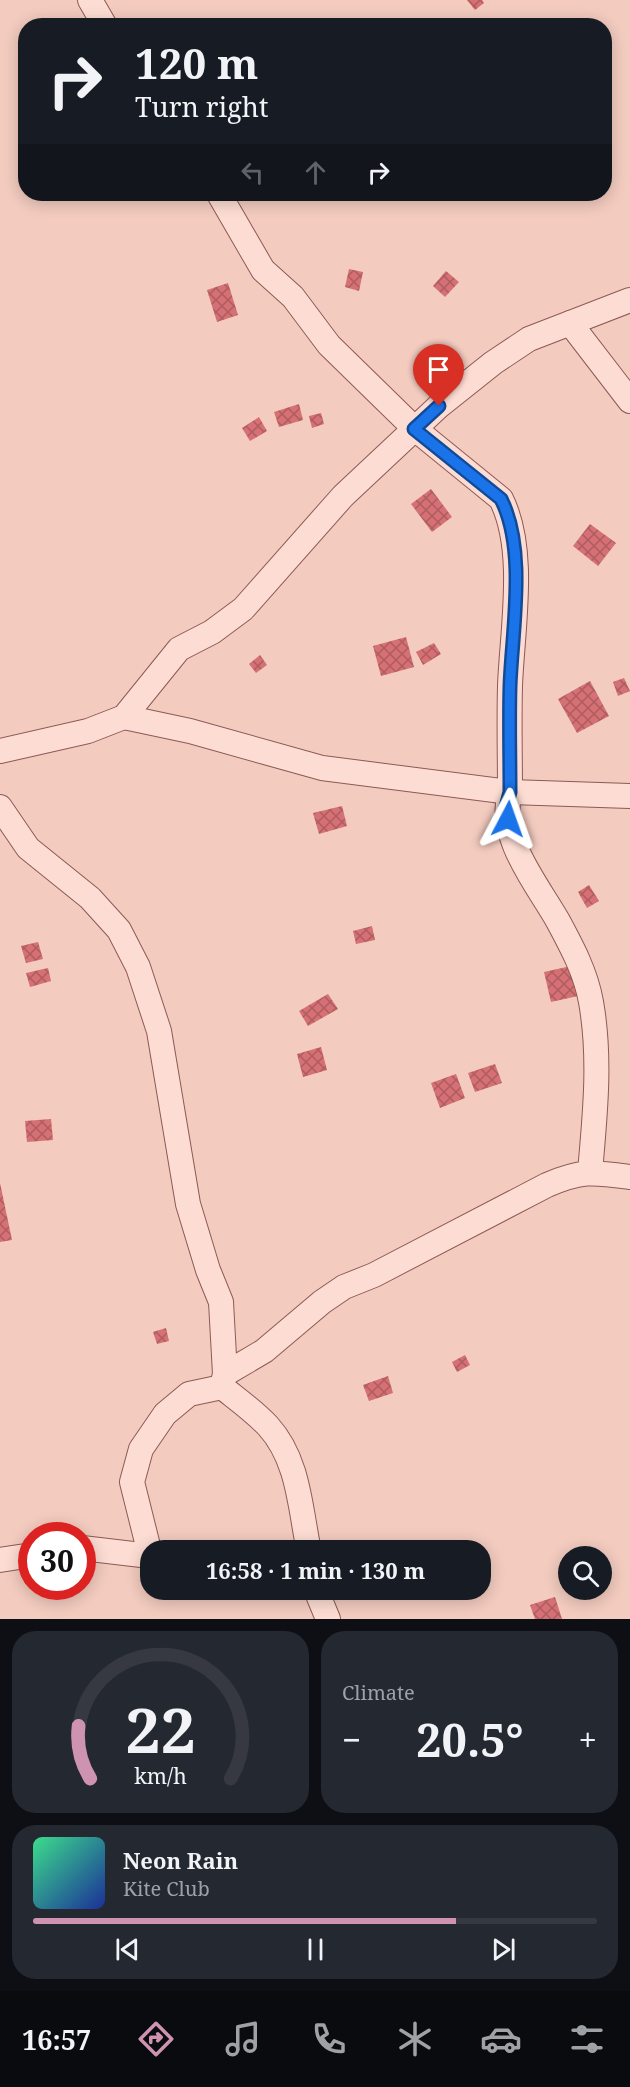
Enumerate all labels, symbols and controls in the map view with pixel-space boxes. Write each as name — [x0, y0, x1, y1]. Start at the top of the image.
text: 120 m — [135, 34, 259, 91]
icon: right — [36, 42, 114, 120]
text: Turn right — [135, 88, 268, 125]
icon: left — [236, 156, 269, 189]
icon: ahead — [299, 156, 332, 189]
icon: right — [362, 156, 395, 189]
pin — [413, 344, 464, 406]
icon: arrive — [422, 353, 455, 386]
position arrow — [476, 787, 540, 851]
speed limit sign: 30 — [18, 1522, 96, 1600]
map controls — [558, 1546, 612, 1600]
button: search — [558, 1546, 612, 1600]
text: 16:58 · 1 min · 130 m — [206, 1555, 425, 1585]
text: Climate — [342, 1679, 415, 1706]
text: 22 — [125, 1686, 196, 1771]
text: 20.5° — [416, 1709, 524, 1770]
text: − — [342, 1717, 361, 1762]
text: + — [579, 1717, 597, 1762]
text: km/h — [134, 1761, 187, 1790]
text: Neon Rain — [123, 1845, 238, 1875]
text: Kite Club — [123, 1875, 210, 1902]
icon: previous — [111, 1933, 144, 1966]
icon: pause — [299, 1933, 332, 1966]
icon: next — [487, 1933, 520, 1966]
icon: directions — [135, 2018, 177, 2060]
icon: music — [222, 2018, 264, 2060]
icon: phone — [308, 2018, 350, 2060]
icon: climate — [394, 2018, 436, 2060]
icon: car — [480, 2018, 522, 2060]
icon: filters — [566, 2018, 608, 2060]
text: 16:57 — [22, 2021, 91, 2058]

